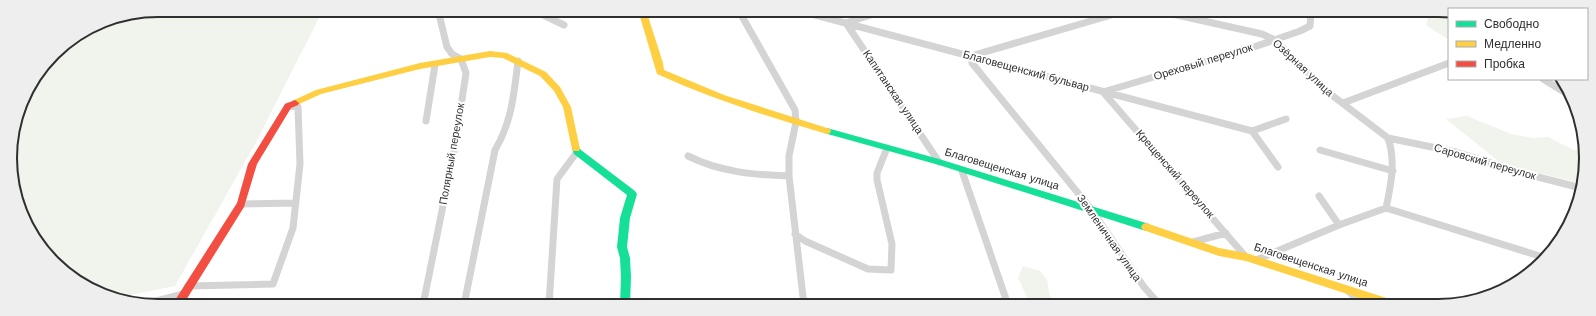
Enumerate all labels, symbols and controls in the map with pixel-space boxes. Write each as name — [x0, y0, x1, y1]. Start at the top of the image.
legend — [1448, 8, 1588, 80]
text: Свободно — [1484, 17, 1539, 31]
street label: Озёрная улица — [1270, 37, 1337, 100]
text: Медленно — [1484, 37, 1541, 51]
street label: Ореховый переулок — [1152, 41, 1254, 83]
street label: Капитанская улица — [860, 48, 926, 137]
street label: Благовещенский бульвар — [961, 48, 1091, 94]
text: Пробка — [1484, 57, 1525, 71]
street label: Полярный переулок — [437, 102, 467, 206]
street label: Крещенский переулок — [1133, 127, 1217, 221]
street label: Саровский переулок — [1433, 141, 1538, 183]
street label: Благовещенская улица — [943, 145, 1062, 193]
street label: Земленичная улица — [1074, 192, 1144, 285]
street label: Благовещенская улица — [1252, 240, 1370, 290]

